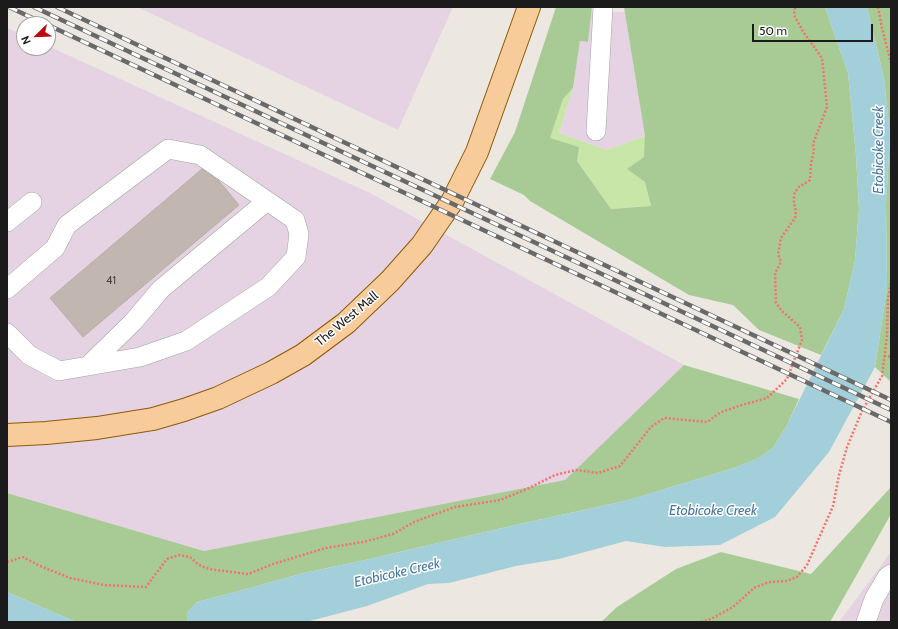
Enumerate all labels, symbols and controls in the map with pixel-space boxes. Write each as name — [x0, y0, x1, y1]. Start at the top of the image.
north arrow — [16, 16, 56, 56]
scale bar — [754, 16, 875, 42]
text: 50 m — [759, 23, 787, 38]
text: N — [18, 34, 34, 47]
water label: Etobicoke Creek — [871, 106, 887, 194]
house number: 41 — [106, 274, 116, 288]
street label: The West Mall — [312, 288, 382, 350]
water label: Etobicoke Creek — [669, 503, 757, 519]
water label: Etobicoke Creek — [352, 555, 442, 591]

